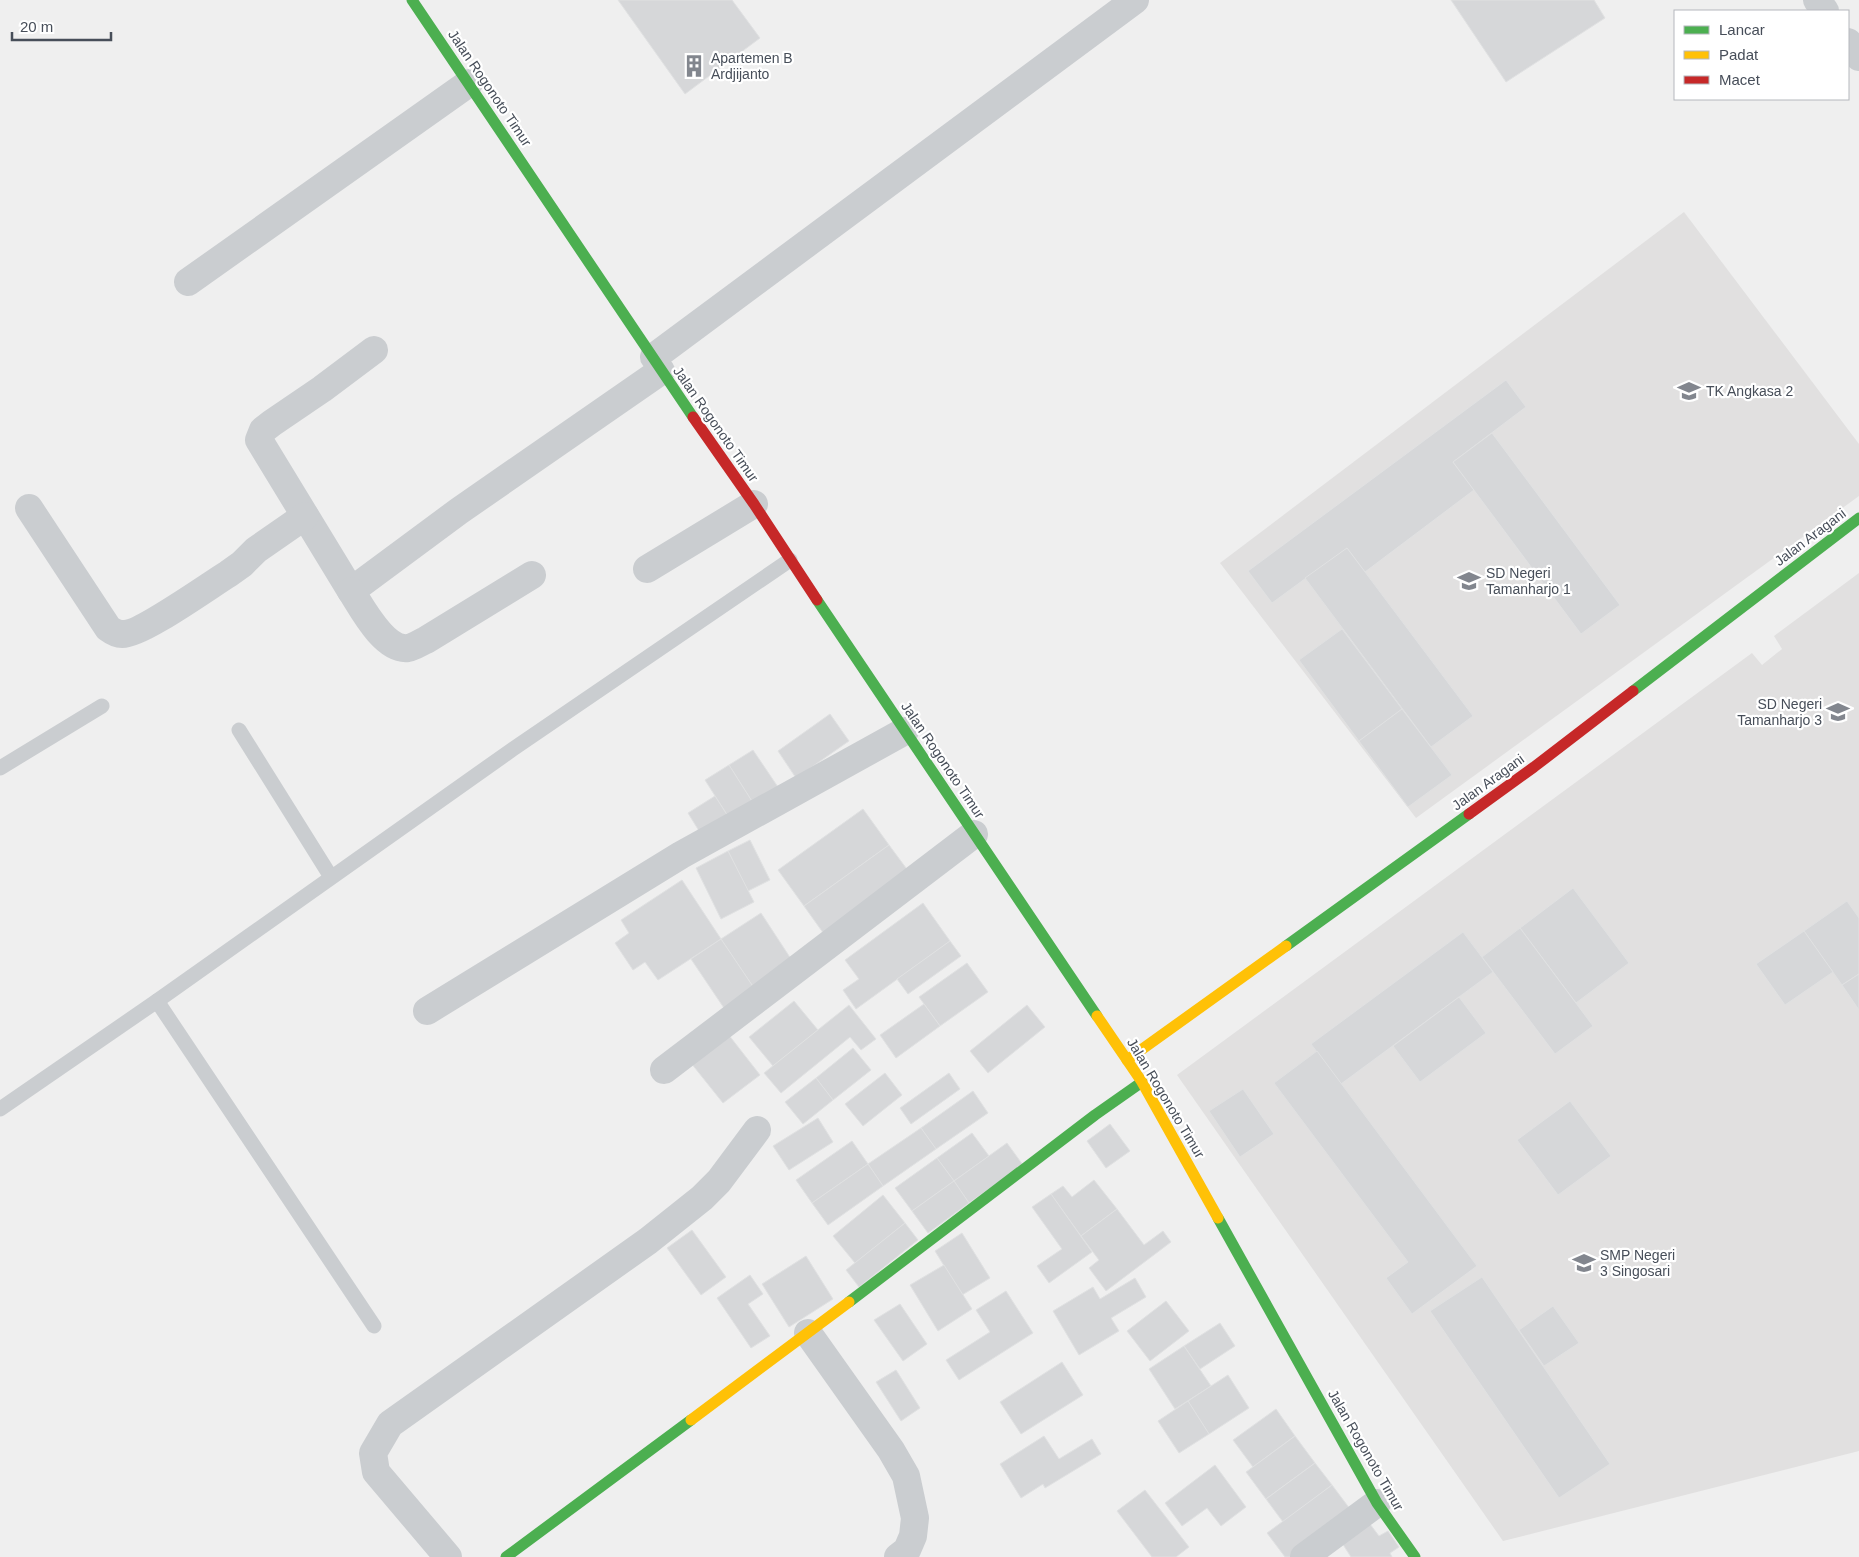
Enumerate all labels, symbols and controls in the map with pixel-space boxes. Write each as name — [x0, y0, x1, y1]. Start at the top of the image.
scale bar — [12, 10, 111, 42]
legend — [1674, 10, 1849, 100]
text: 20 m — [20, 18, 53, 35]
text: Lancar — [1719, 21, 1765, 38]
street label: Jalan Rogonoto Timur — [445, 27, 535, 150]
text: Padat — [1719, 46, 1759, 63]
place label: Apartemen B Ardjijanto — [711, 50, 793, 82]
building icon: Apartemen B Ardjijanto — [681, 53, 707, 79]
text: Macet — [1719, 71, 1761, 88]
street label: Jalan Rogonoto Timur — [670, 363, 762, 485]
school or university icon: TK Angkasa 2 — [1676, 378, 1702, 404]
place label: TK Angkasa 2 — [1706, 383, 1793, 399]
street label: Jalan Aragani — [1771, 505, 1849, 569]
place label: SD Negeri Tamanharjo 1 — [1486, 565, 1571, 597]
school or university icon: SD Negeri Tamanharjo 1 — [1456, 568, 1482, 594]
place label: SD Negeri Tamanharjo 3 — [1737, 696, 1822, 728]
street label: Jalan Rogonoto Timur — [898, 699, 988, 822]
school or university icon: SD Negeri Tamanharjo 3 — [1825, 699, 1851, 725]
street label: Jalan Aragani — [1449, 751, 1527, 813]
street label: Jalan Rogonoto Timur — [1124, 1035, 1208, 1161]
place label: SMP Negeri 3 Singosari — [1600, 1247, 1675, 1279]
school or university icon: SMP Negeri 3 Singosari — [1571, 1250, 1597, 1276]
street label: Jalan Rogonoto Timur — [1325, 1387, 1407, 1514]

